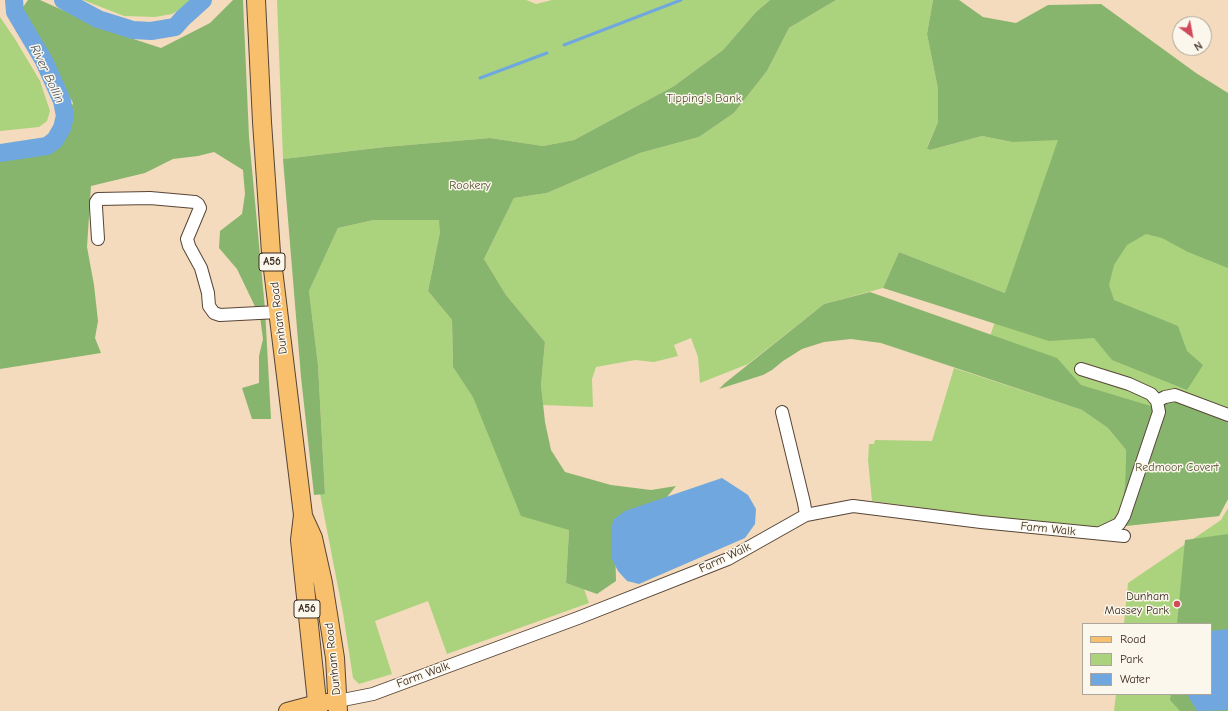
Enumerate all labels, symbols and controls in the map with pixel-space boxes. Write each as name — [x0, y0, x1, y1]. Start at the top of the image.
north arrow — [1172, 16, 1212, 56]
text: N — [1192, 38, 1205, 53]
water label: River Bollin — [27, 42, 67, 106]
park label: Tipping's Bank — [667, 92, 741, 106]
park label: Rookery — [449, 179, 491, 193]
road number: A56 — [259, 253, 285, 271]
street label: Dunham Road — [267, 281, 291, 355]
park label: Redmoor Covert — [1135, 461, 1219, 475]
street label: Farm Walk — [1020, 519, 1076, 539]
street label: Farm Walk — [697, 540, 753, 576]
place label: Dunham Massey Park — [1104, 590, 1169, 618]
marker: Dunham Massey Park — [1172, 599, 1182, 609]
road number: A56 — [294, 600, 320, 618]
street label: Dunham Road — [322, 622, 344, 696]
legend — [1082, 623, 1212, 695]
text: Road — [1120, 632, 1146, 646]
text: Park — [1120, 652, 1143, 666]
street label: Farm Walk — [395, 659, 451, 691]
text: Water — [1120, 672, 1150, 686]

